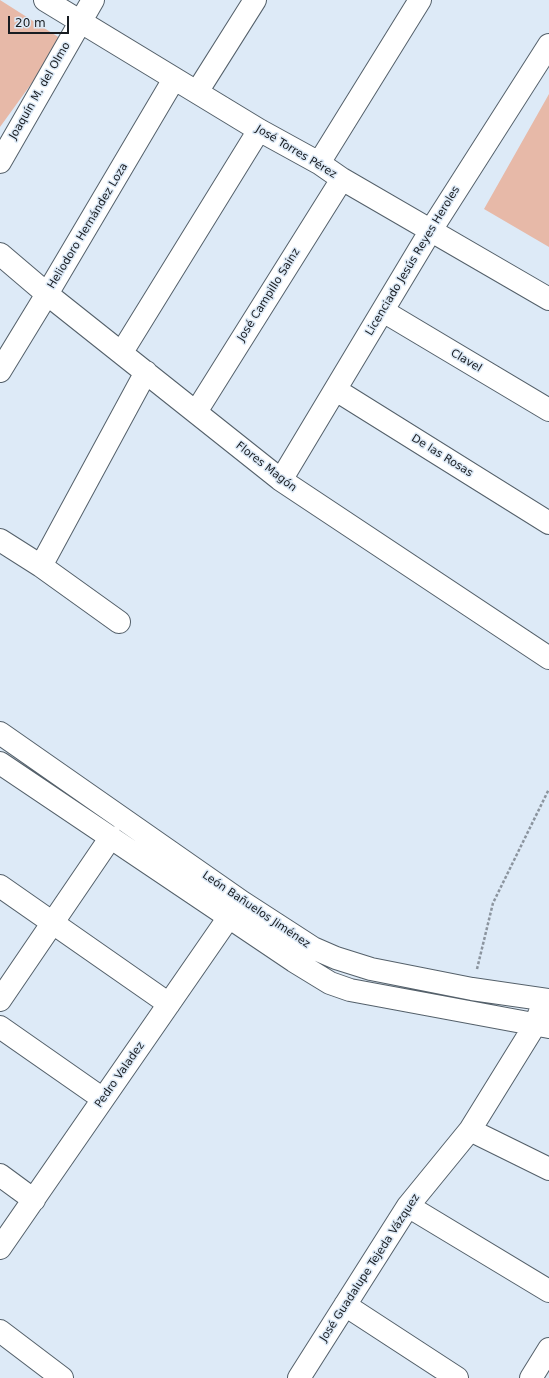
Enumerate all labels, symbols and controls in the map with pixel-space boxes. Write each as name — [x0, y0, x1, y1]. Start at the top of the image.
scale bar — [10, 8, 71, 34]
text: 20 m — [15, 16, 46, 30]
street label: Joaquín M. del Olmo — [7, 40, 73, 142]
street label: José Torres Pérez — [253, 123, 339, 181]
street label: Heliodoro Hernández Loza — [45, 161, 131, 291]
street label: Licenciado Jesús Reyes Heroles — [363, 184, 463, 338]
street label: José Campillo Sainz — [235, 246, 303, 344]
street label: Clavel — [448, 347, 484, 375]
street label: De las Rosas — [409, 432, 475, 480]
street label: Flores Magón — [233, 439, 299, 495]
street label: León Bañuelos Jiménez — [200, 869, 312, 951]
street label: Pedro Valadez — [92, 1040, 148, 1110]
street label: José Guadalupe Tejeda Vázquez — [317, 1192, 423, 1344]

